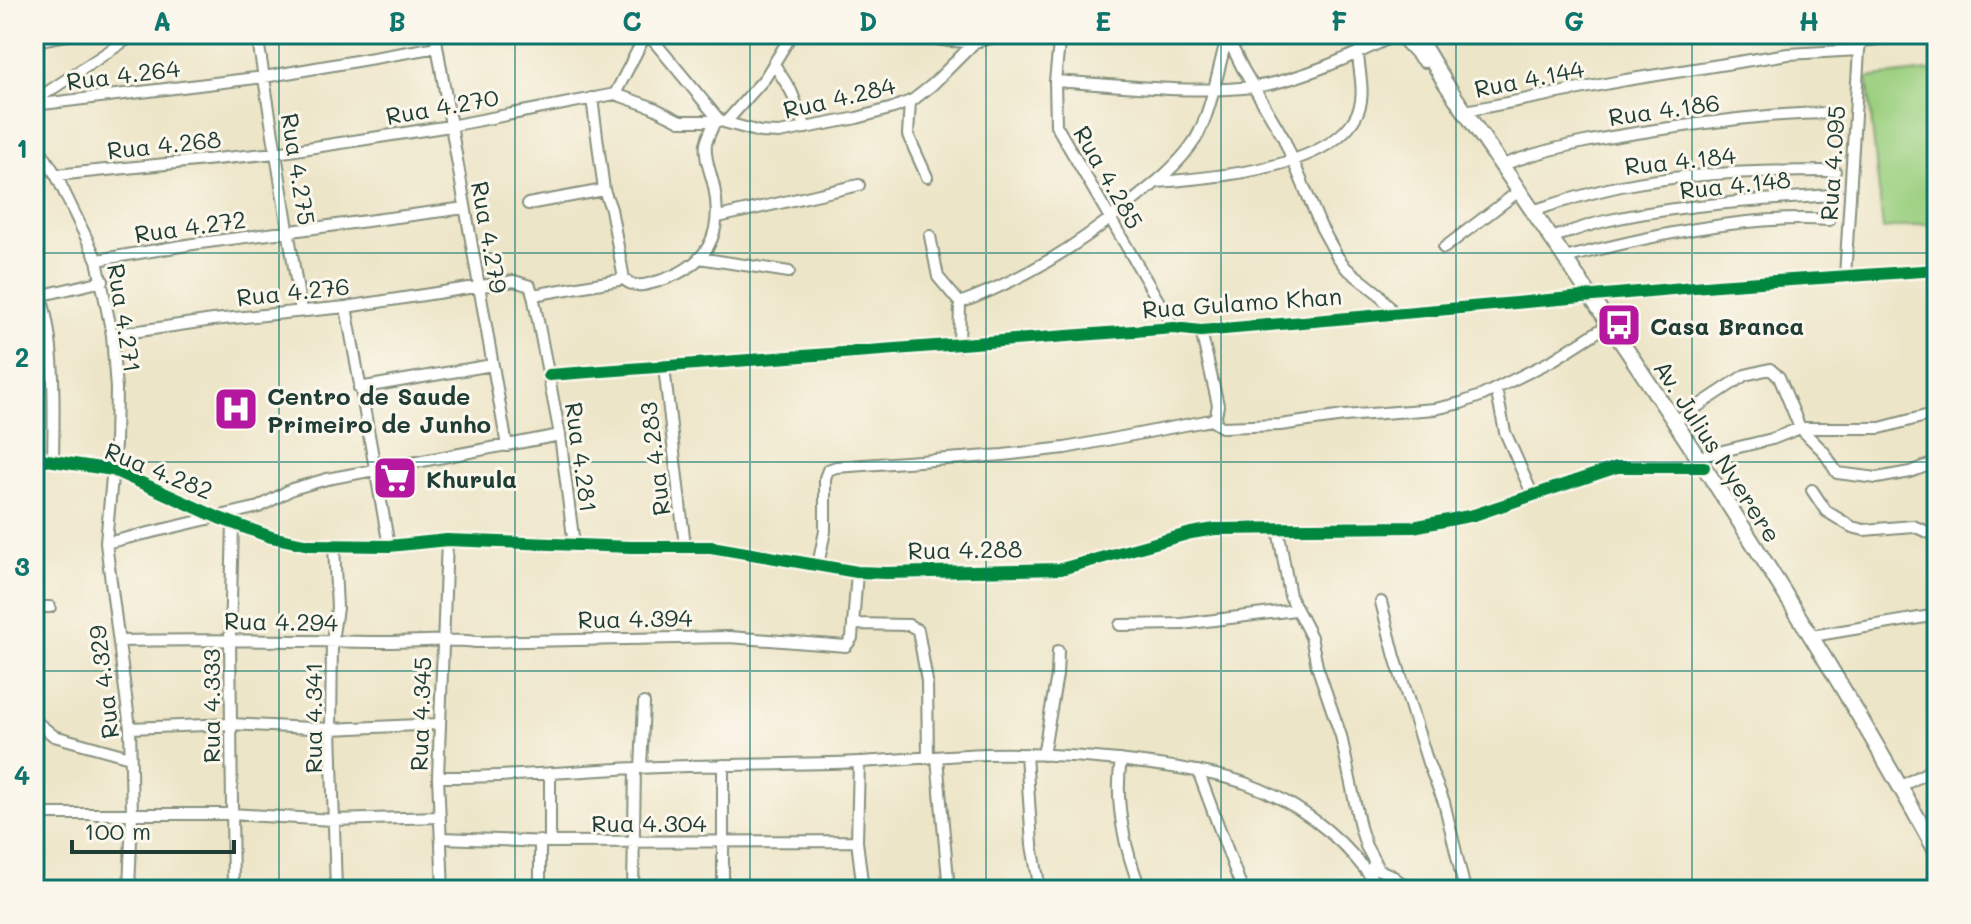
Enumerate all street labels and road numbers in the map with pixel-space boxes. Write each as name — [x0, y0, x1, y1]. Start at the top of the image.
street label: Rua 4.264 — [64, 52, 182, 96]
street label: Rua 4.144 — [1471, 52, 1587, 104]
street label: Rua 4.284 — [780, 69, 898, 125]
street label: Rua 4.270 — [383, 81, 501, 131]
street label: Rua 4.186 — [1606, 86, 1722, 132]
street label: Rua 4.095 — [1813, 104, 1851, 222]
street label: Rua 4.275 — [275, 111, 323, 227]
street label: Rua 4.285 — [1067, 120, 1151, 234]
street label: Rua 4.268 — [105, 123, 223, 165]
street label: Rua 4.184 — [1623, 139, 1737, 181]
street label: Rua 4.148 — [1678, 163, 1792, 205]
street label: Rua 4.279 — [465, 179, 515, 295]
street label: Rua 4.272 — [132, 203, 248, 249]
street label: Rua 4.271 — [101, 261, 149, 375]
street label: Rua 4.276 — [235, 270, 351, 312]
street label: Rua Gulamo Khan — [1141, 280, 1343, 324]
street label: Av. Julius Nyerere — [1647, 354, 1789, 548]
street label: Rua 4.281 — [559, 400, 605, 514]
street label: Rua 4.283 — [632, 400, 676, 518]
street label: Rua 4.282 — [101, 434, 217, 506]
street label: Rua 4.288 — [907, 533, 1023, 565]
street label: Rua 4.394 — [577, 602, 693, 634]
street label: Rua 4.294 — [224, 605, 338, 637]
street label: Rua 4.329 — [81, 624, 125, 740]
street label: Rua 4.333 — [195, 649, 226, 763]
street label: Rua 4.345 — [403, 656, 437, 772]
street label: Rua 4.341 — [297, 662, 328, 774]
street label: Rua 4.304 — [591, 807, 707, 838]

